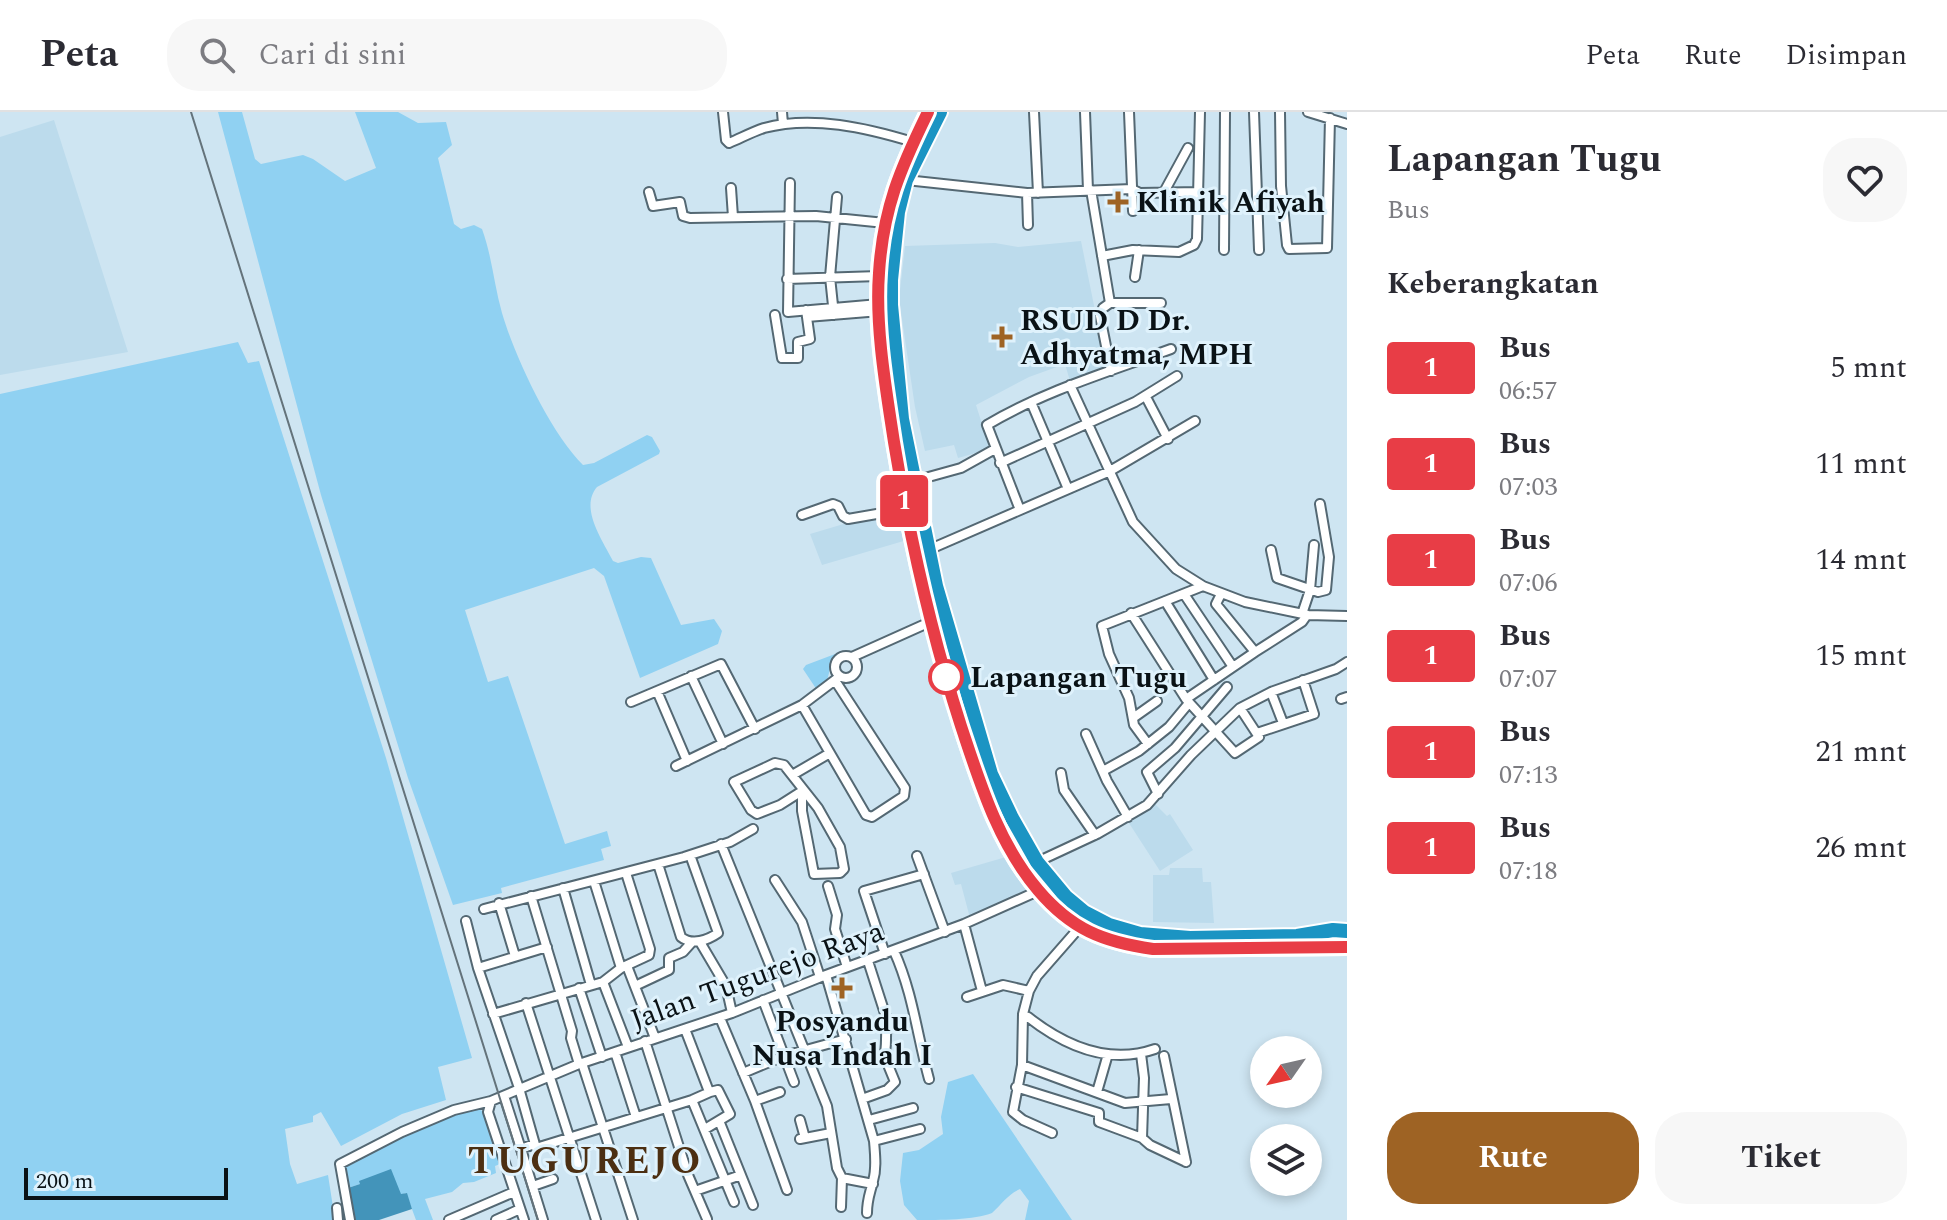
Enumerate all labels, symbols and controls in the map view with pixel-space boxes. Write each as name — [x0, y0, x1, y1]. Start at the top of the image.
search box — [167, 19, 727, 91]
text: Peta — [40, 26, 119, 84]
text: Cari di sini — [259, 32, 407, 78]
icon: search — [195, 33, 239, 77]
text: Peta — [1585, 34, 1640, 77]
text: Rute — [1684, 34, 1742, 77]
text: Disimpan — [1786, 34, 1907, 77]
text: Lapangan Tugu — [1387, 131, 1662, 189]
button: heart — [1823, 138, 1907, 222]
place label: Klinik Afiyah — [1136, 180, 1325, 226]
text: Bus — [1387, 190, 1430, 230]
marker: Klinik Afiyah — [1107, 191, 1129, 213]
text: Keberangkatan — [1387, 261, 1599, 307]
place label: RSUD D Dr. Adhyatma, MPH — [1020, 298, 1253, 378]
text: Bus — [1499, 325, 1551, 371]
marker: RSUD D Dr. Adhyatma, MPH — [991, 326, 1013, 348]
text: 5 mnt — [1831, 345, 1907, 391]
text: 1 — [1423, 346, 1439, 389]
text: 06:57 — [1499, 371, 1558, 411]
text: Bus — [1499, 421, 1551, 467]
text: 11 mnt — [1816, 441, 1907, 487]
text: 1 — [1423, 442, 1439, 485]
text: 07:03 — [1499, 467, 1558, 507]
line badge: 1 — [878, 475, 930, 527]
text: 1 — [896, 479, 912, 522]
text: Bus — [1499, 517, 1551, 563]
text: 14 mnt — [1816, 537, 1907, 583]
text: 1 — [1423, 538, 1439, 581]
text: 07:06 — [1499, 563, 1558, 603]
text: Bus — [1499, 613, 1551, 659]
text: 15 mnt — [1816, 633, 1907, 679]
text: 1 — [1423, 634, 1439, 677]
place label: Lapangan Tugu — [970, 655, 1187, 701]
text: 07:07 — [1499, 659, 1558, 699]
marker: Lapangan Tugu — [929, 660, 963, 694]
text: Bus — [1499, 709, 1551, 755]
text: 21 mnt — [1816, 729, 1907, 775]
text: 1 — [1423, 730, 1439, 773]
text: 07:13 — [1499, 755, 1558, 795]
text: Bus — [1499, 805, 1551, 851]
text: 26 mnt — [1816, 825, 1907, 871]
text: 1 — [1423, 826, 1439, 869]
text: 07:18 — [1499, 851, 1558, 891]
street label: Jalan Tugurejo Raya — [624, 909, 891, 1043]
marker: Posyandu Nusa Indah I — [831, 977, 853, 999]
place label: Posyandu Nusa Indah I — [752, 999, 932, 1079]
north arrow — [1250, 1036, 1322, 1108]
map controls — [1250, 1036, 1322, 1196]
button: Rute — [1387, 1112, 1639, 1204]
button: Tiket — [1655, 1112, 1907, 1204]
button: layers — [1250, 1124, 1322, 1196]
district label: TUGUREJO — [468, 1133, 702, 1191]
scale bar — [24, 1164, 228, 1200]
text: 200 m — [36, 1165, 93, 1198]

